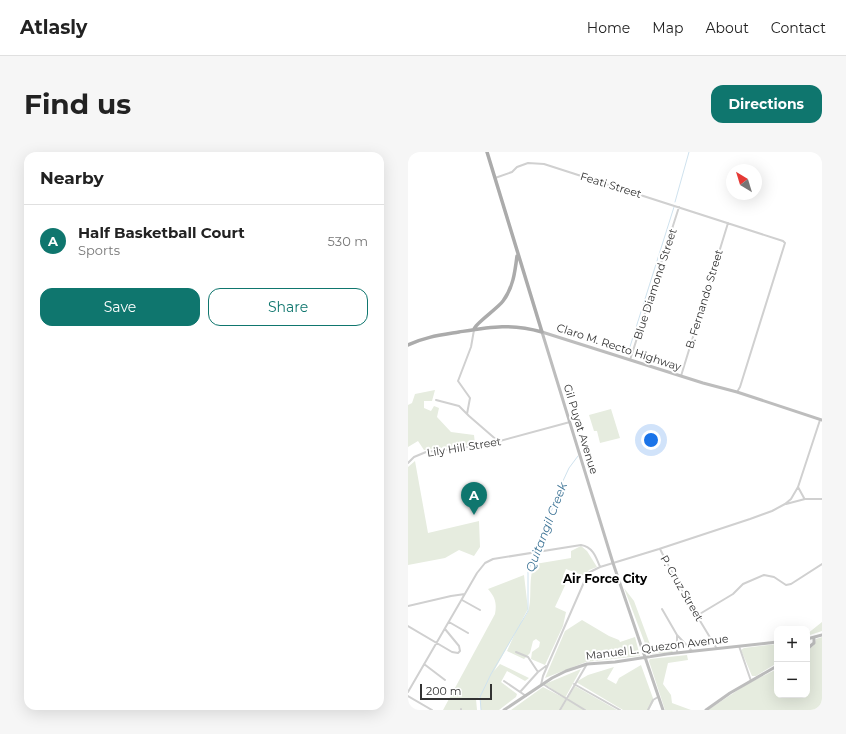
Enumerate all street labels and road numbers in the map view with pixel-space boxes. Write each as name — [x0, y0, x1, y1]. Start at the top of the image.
street label: Feati Street — [579, 169, 644, 201]
street label: Blue Diamond Street — [630, 226, 680, 341]
street label: B. Fernando Street — [682, 247, 726, 350]
street label: Claro M. Recto Highway — [555, 320, 683, 374]
street label: Gil Puyat Avenue — [561, 382, 601, 476]
street label: Lily Hill Street — [426, 434, 503, 460]
street label: P. Cruz Street — [657, 552, 707, 624]
street label: Manuel L. Quezon Avenue — [585, 631, 730, 663]

